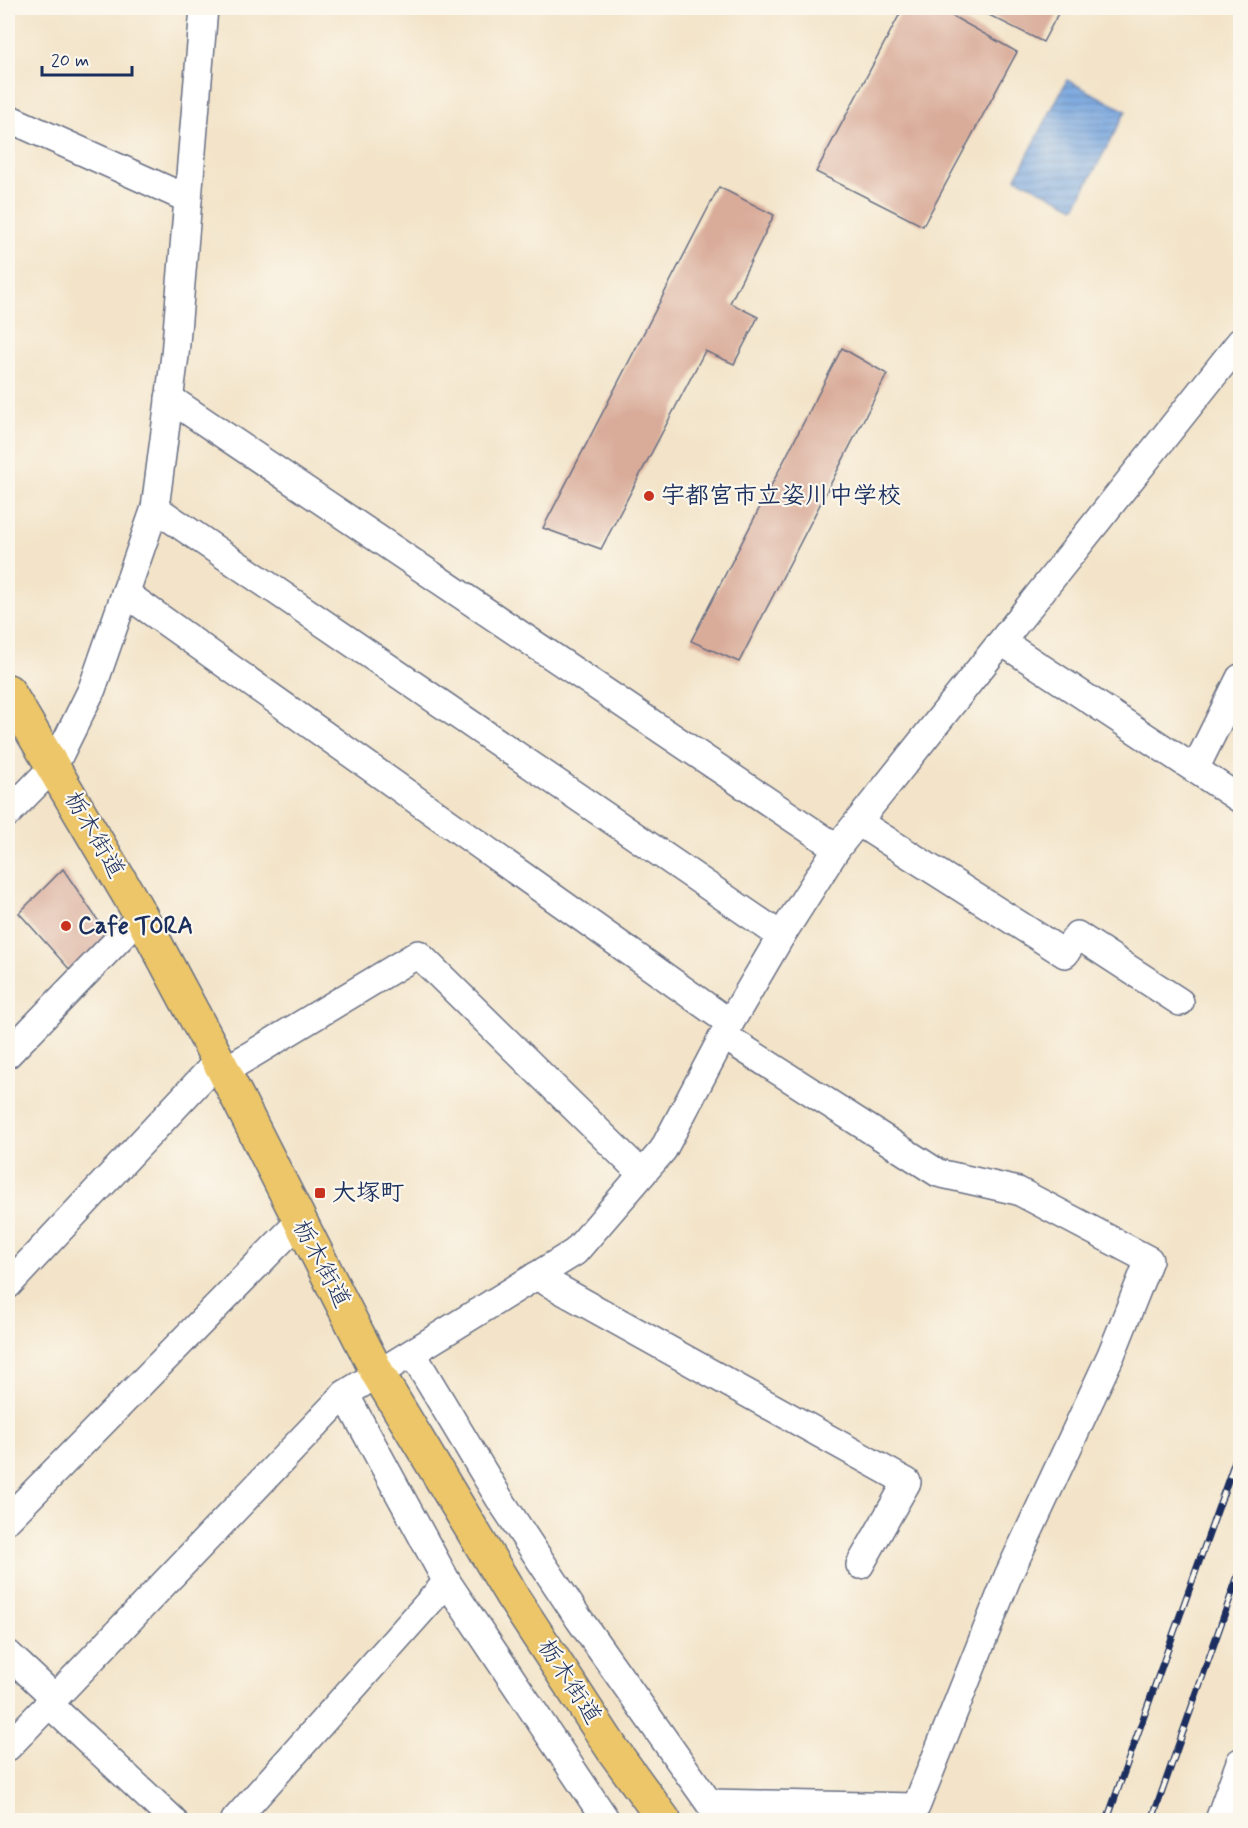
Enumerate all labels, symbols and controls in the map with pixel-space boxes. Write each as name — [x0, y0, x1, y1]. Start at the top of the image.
scale bar — [42, 39, 132, 77]
text: 20 m — [51, 49, 89, 73]
place label: 宇都宮市立姿川中学校 — [661, 481, 901, 512]
marker: 宇都宮市立姿川中学校 — [642, 489, 656, 503]
street label: 栃木街道 — [57, 786, 131, 884]
place label: Cafe TORA — [78, 911, 193, 942]
marker: Cafe TORA — [59, 919, 73, 933]
place label: 大塚町 — [332, 1178, 404, 1209]
marker: 大塚町 — [313, 1186, 327, 1200]
street label: 栃木街道 — [285, 1214, 357, 1314]
street label: 栃木街道 — [530, 1633, 608, 1731]

